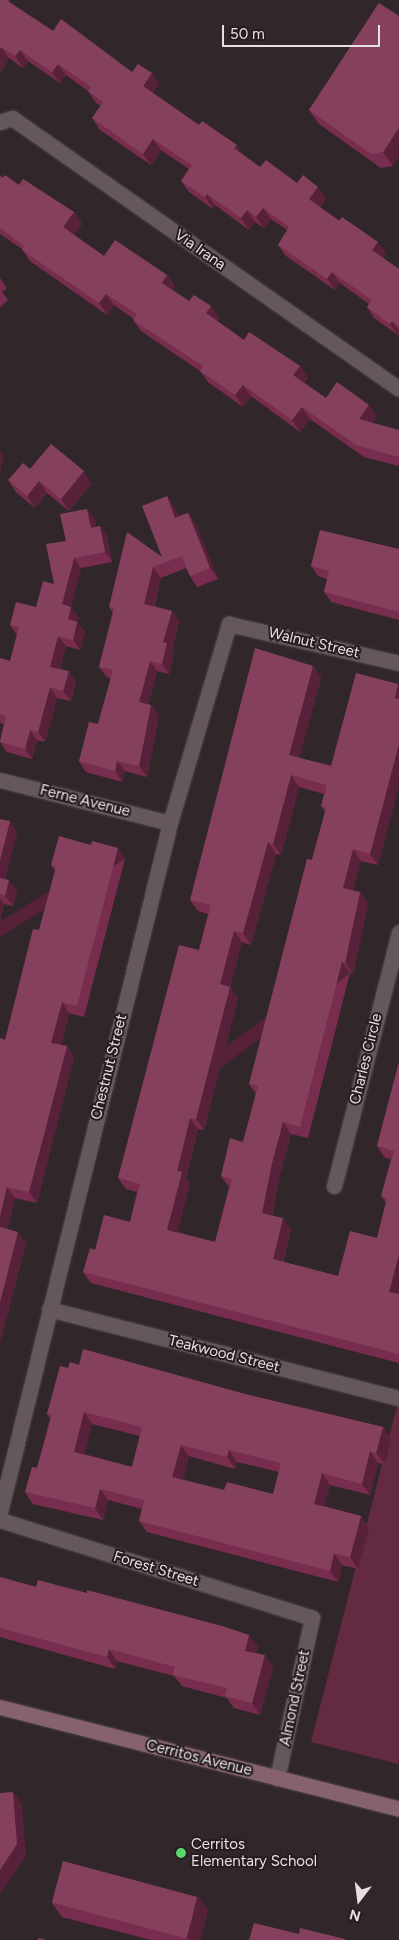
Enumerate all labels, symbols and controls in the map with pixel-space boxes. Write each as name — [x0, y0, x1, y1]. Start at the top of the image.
scale bar — [224, 15, 382, 47]
text: 50 m — [230, 25, 265, 43]
street label: Via Irana — [171, 226, 229, 274]
street label: Walnut Street — [267, 624, 361, 662]
street label: Ferne Avenue — [38, 781, 132, 821]
street label: Chestnut Street — [87, 1012, 131, 1122]
street label: Charles Circle — [346, 1012, 386, 1106]
street label: Teakwood Street — [167, 1331, 281, 1377]
street label: Forest Street — [111, 1547, 201, 1591]
street label: Almond Street — [276, 1648, 314, 1748]
street label: Cerritos Avenue — [144, 1736, 254, 1780]
place label: Cerritos Elementary School — [191, 1835, 317, 1870]
marker: Cerritos Elementary School — [175, 1847, 187, 1859]
north arrow — [334, 1875, 384, 1925]
text: N — [348, 1905, 362, 1925]

